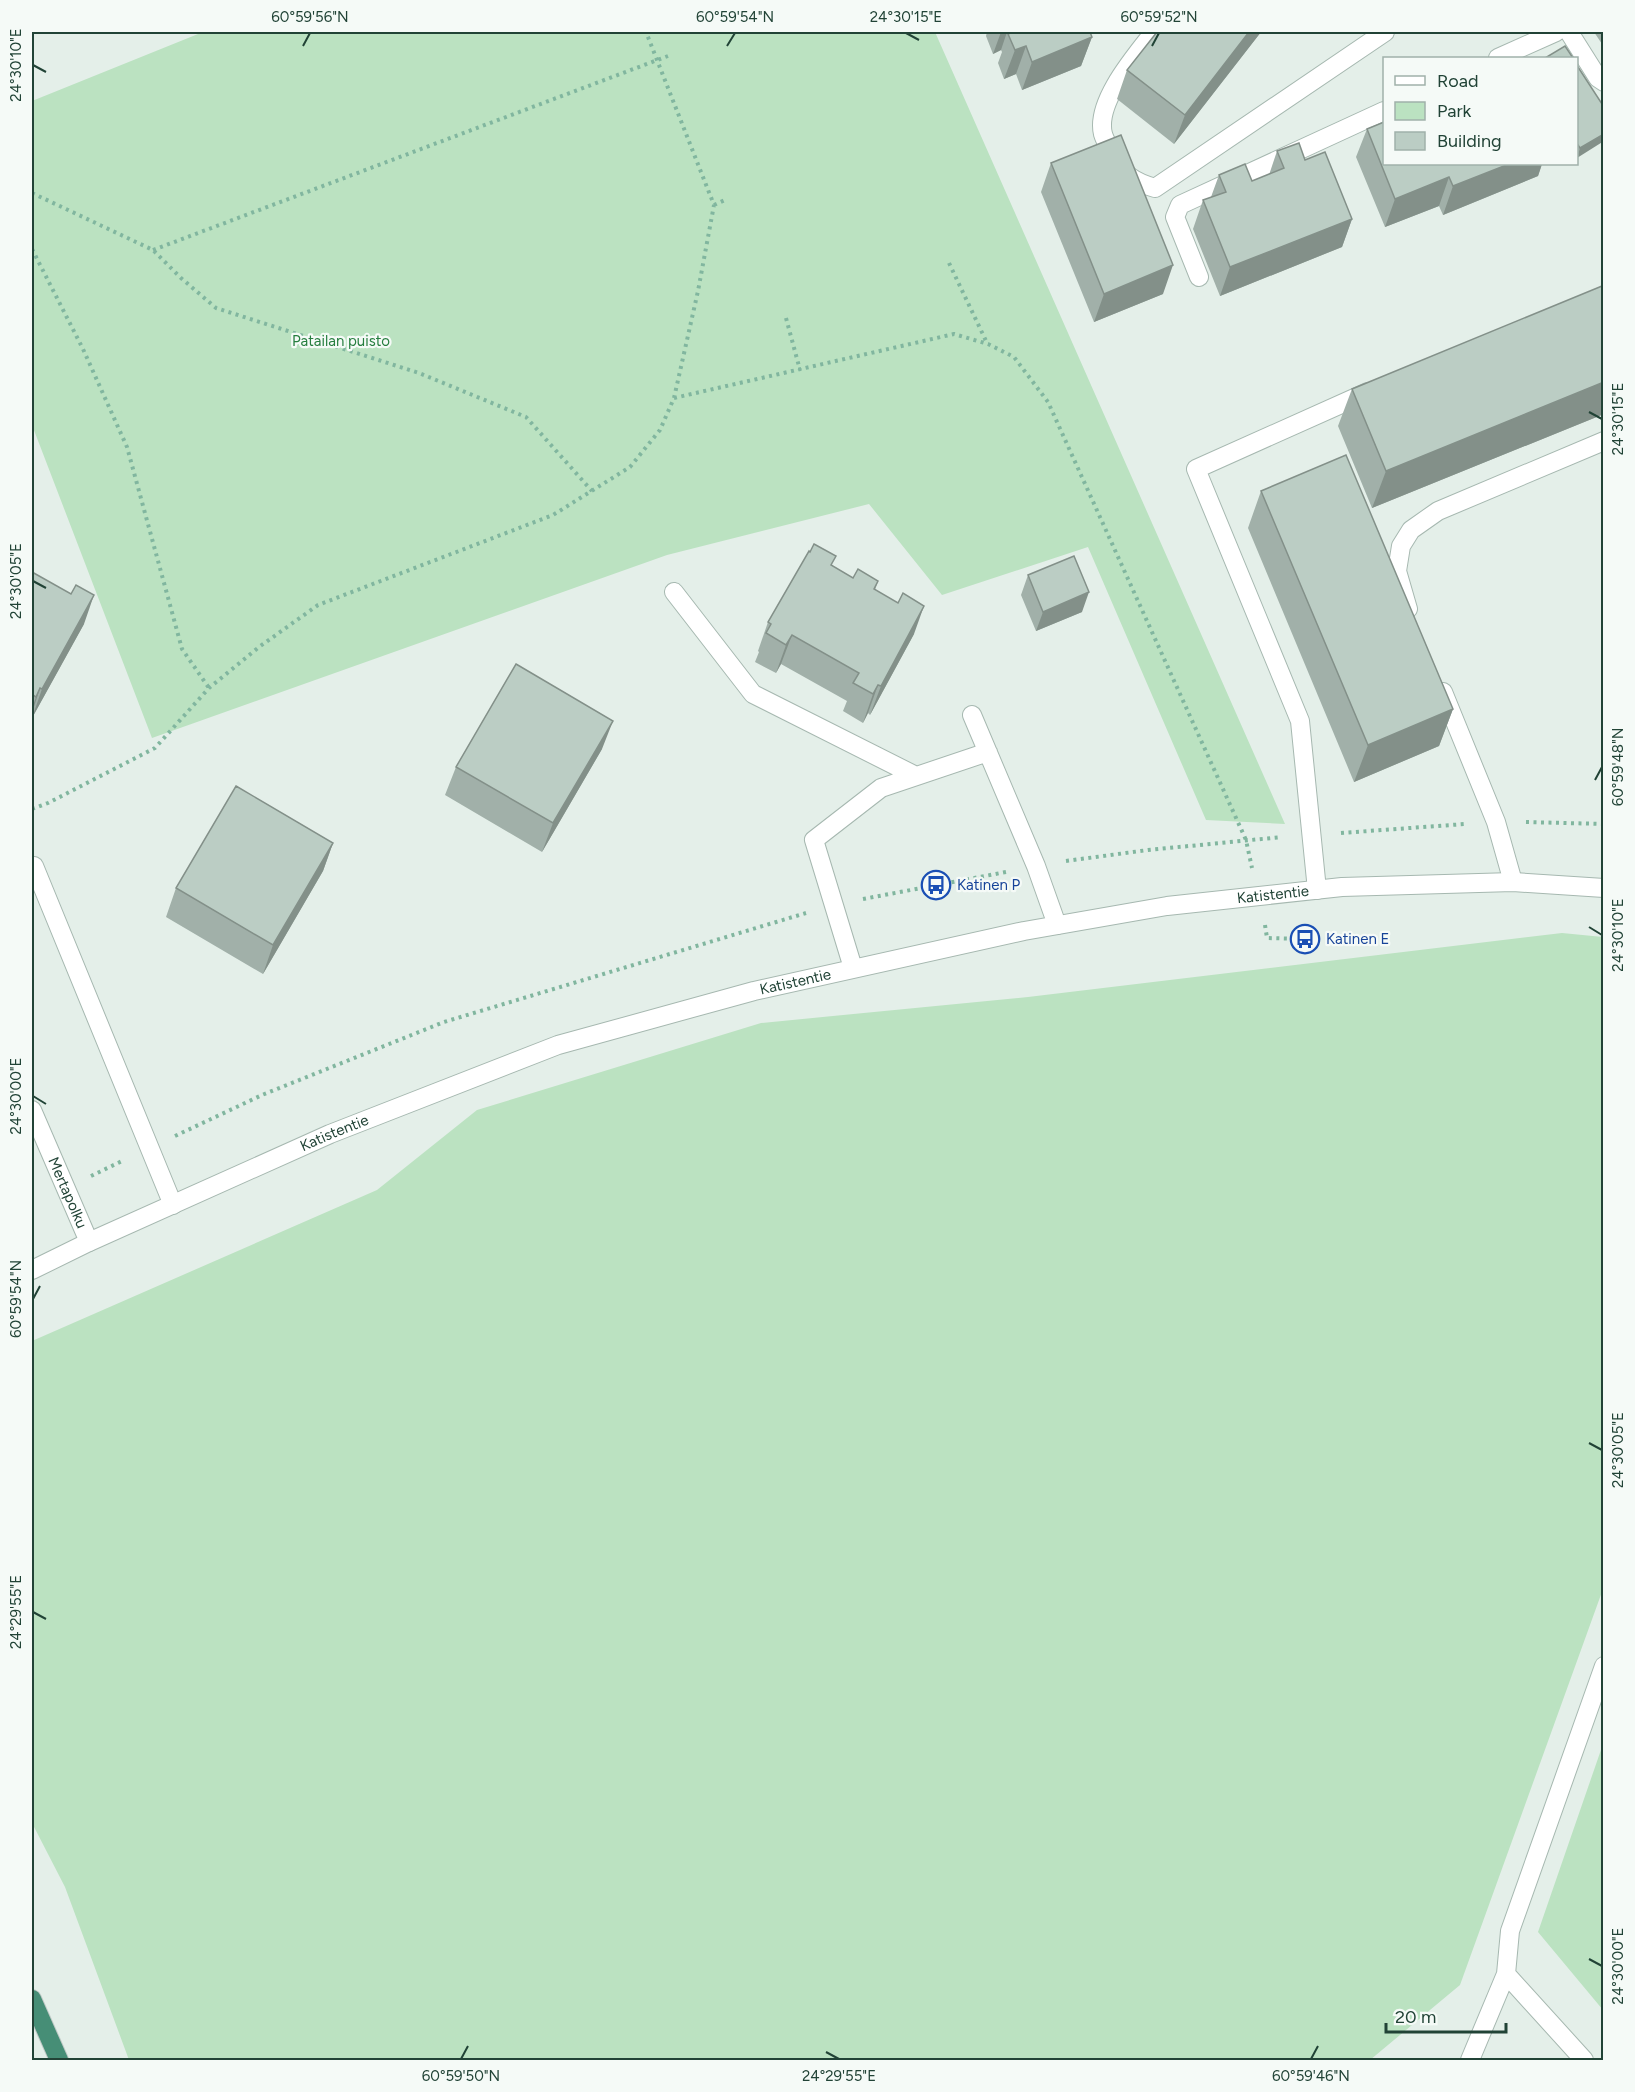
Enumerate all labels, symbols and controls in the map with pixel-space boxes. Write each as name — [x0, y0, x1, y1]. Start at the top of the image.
text: 60°59'56"N — [271, 8, 349, 26]
text: 60°59'54"N — [696, 8, 774, 26]
text: 24°30'15"E — [870, 8, 942, 26]
text: 60°59'52"N — [1120, 8, 1198, 26]
text: 24°30'10"E — [7, 28, 25, 102]
legend — [1383, 57, 1578, 165]
text: Road — [1437, 70, 1478, 92]
text: Park — [1437, 100, 1472, 122]
text: Building — [1437, 130, 1502, 152]
park label: Patailan puisto — [292, 332, 390, 350]
text: 24°30'15"E — [1609, 383, 1627, 455]
text: 24°30'05"E — [7, 543, 25, 619]
text: 60°59'48"N — [1609, 728, 1627, 806]
bus stop icon: Katinen P — [920, 869, 952, 901]
place label: Katinen P — [957, 876, 1020, 894]
street label: Katistentie — [1236, 882, 1310, 907]
text: 24°30'10"E — [1609, 898, 1627, 972]
bus stop icon: Katinen E — [1289, 923, 1321, 955]
place label: Katinen E — [1326, 930, 1389, 948]
street label: Katistentie — [758, 965, 833, 998]
text: 24°30'00"E — [7, 1058, 25, 1134]
street label: Katistentie — [297, 1111, 371, 1155]
street label: Mertapolku — [44, 1154, 91, 1231]
text: 60°59'54"N — [7, 1260, 25, 1338]
text: 24°30'05"E — [1609, 1412, 1627, 1488]
text: 24°29'55"E — [7, 1575, 25, 1649]
text: 24°30'00"E — [1609, 1928, 1627, 2004]
scale bar — [1386, 1996, 1506, 2034]
text: 20 m — [1395, 2006, 1436, 2028]
text: 60°59'50"N — [422, 2067, 500, 2085]
text: 24°29'55"E — [802, 2067, 876, 2085]
text: 60°59'46"N — [1272, 2067, 1350, 2085]

